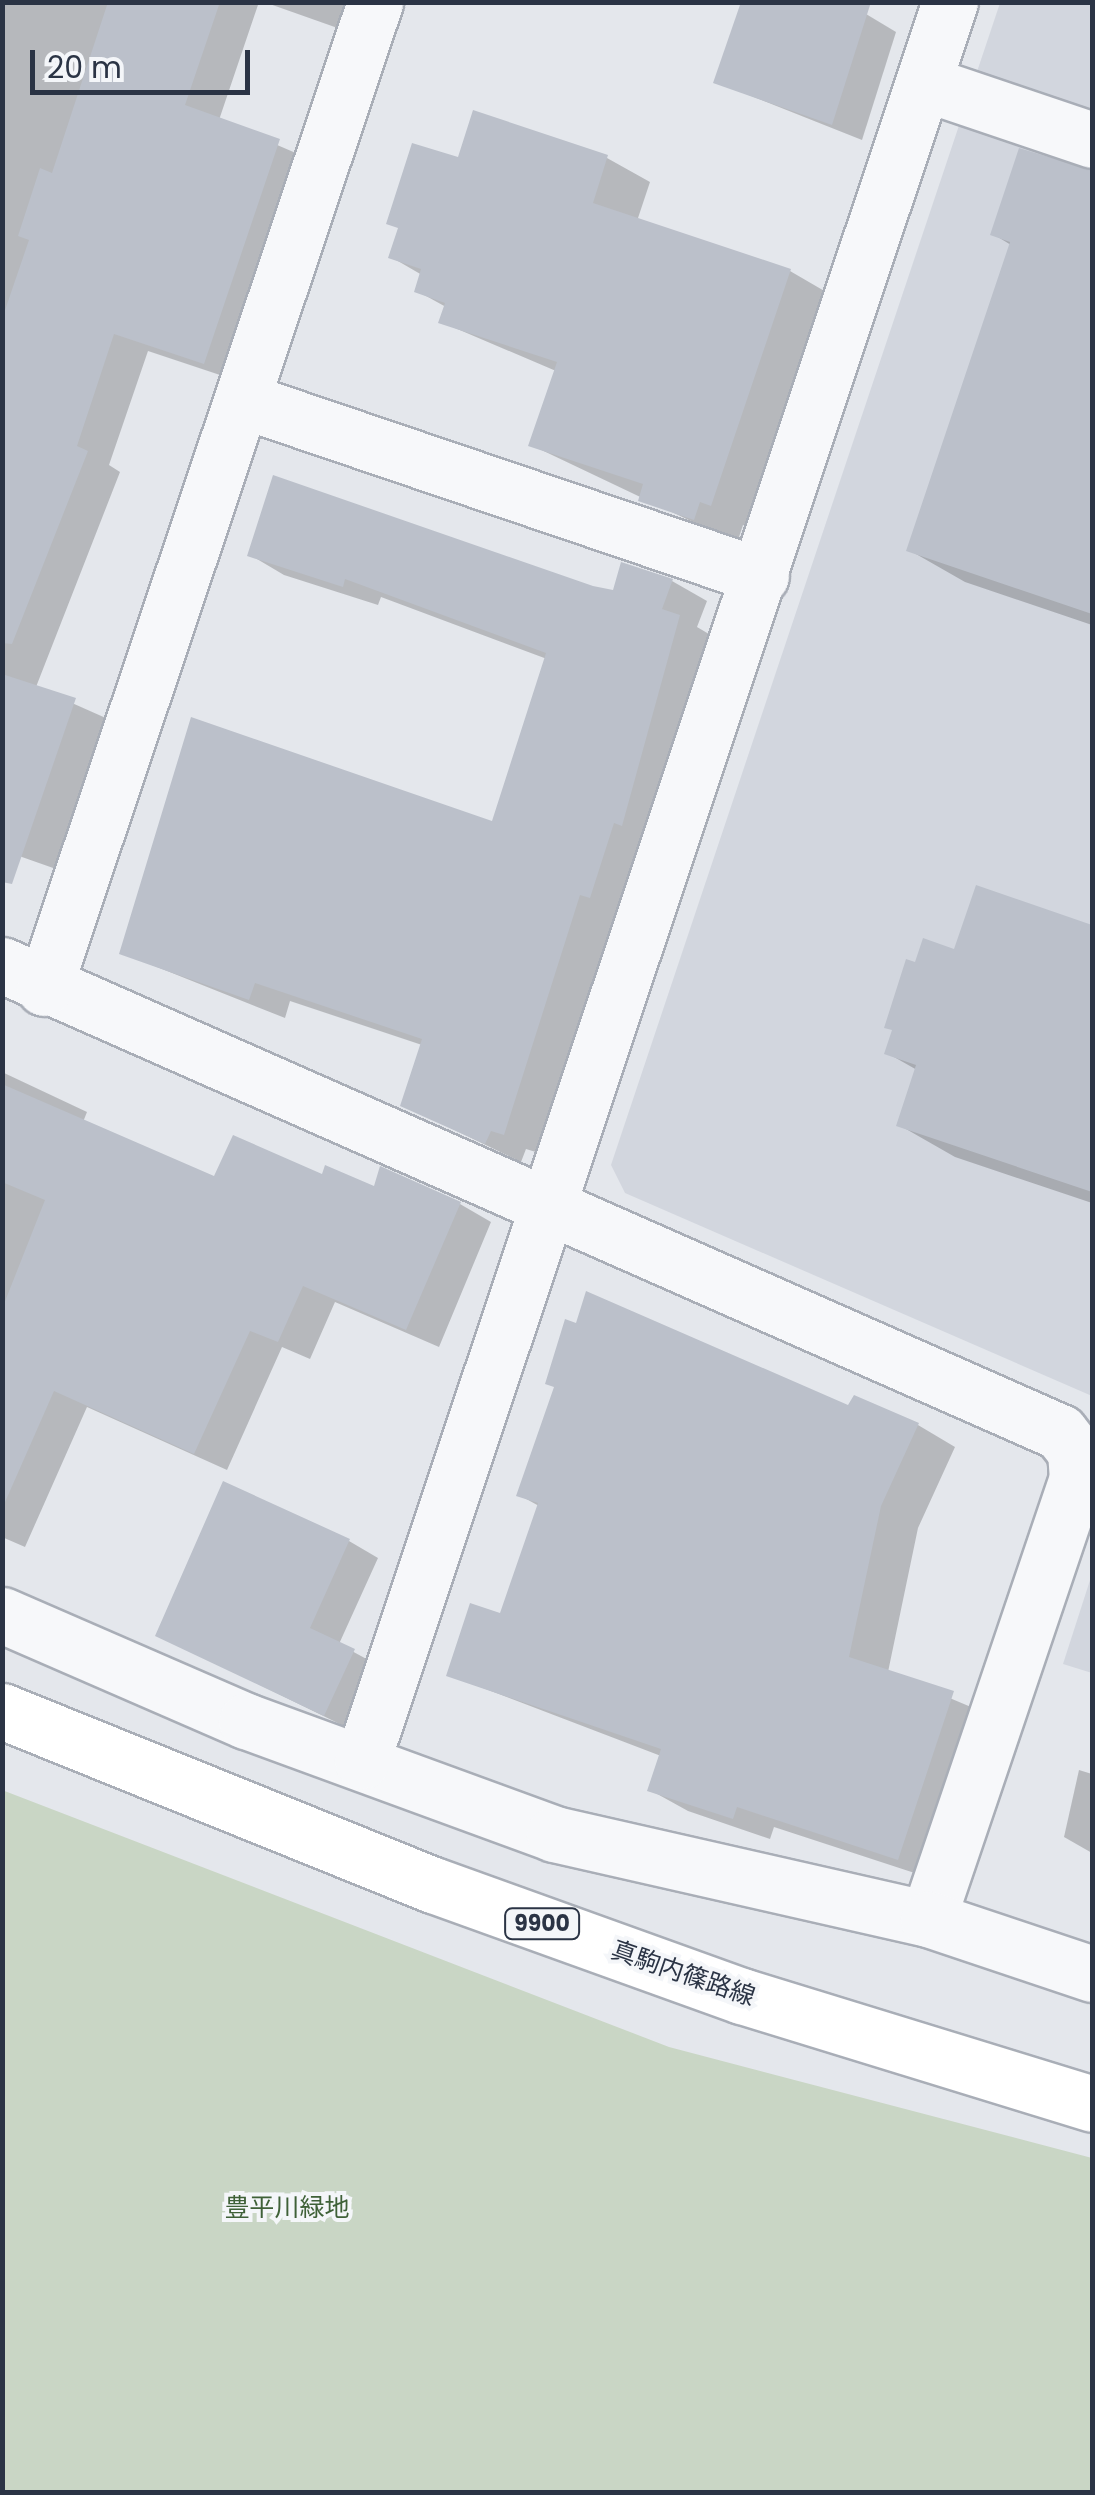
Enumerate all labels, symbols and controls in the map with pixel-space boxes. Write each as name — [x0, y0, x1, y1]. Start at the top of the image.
scale bar — [35, 30, 255, 92]
text: 20 m — [47, 46, 122, 89]
road number: 9900 — [502, 1907, 582, 1941]
street label: 真駒内篠路線 — [607, 1935, 759, 2013]
park label: 豊平川緑地 — [225, 2193, 349, 2223]

